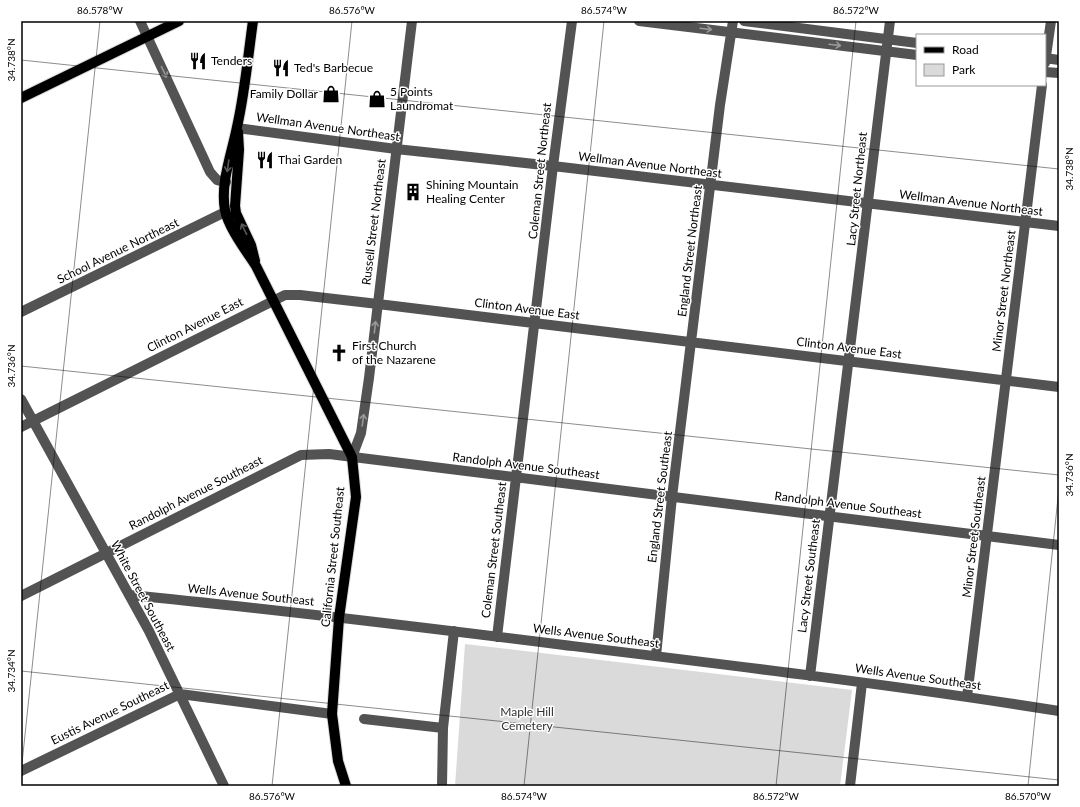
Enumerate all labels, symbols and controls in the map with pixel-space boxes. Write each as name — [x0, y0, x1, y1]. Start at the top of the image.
text: 86.578°W — [77, 4, 124, 16]
text: 86.576°W — [329, 4, 376, 16]
text: 86.574°W — [581, 4, 628, 16]
text: 86.572°W — [833, 4, 880, 16]
one-way arrow — [699, 25, 712, 33]
legend — [916, 34, 1046, 86]
text: 34.738°N — [5, 38, 17, 82]
one-way arrow — [828, 41, 841, 49]
text: Road — [952, 42, 979, 57]
restaurant icon: Tenders — [188, 51, 208, 71]
place label: Tenders — [211, 53, 252, 68]
restaurant icon: Ted's Barbecue — [271, 58, 291, 78]
place label: Ted's Barbecue — [294, 60, 373, 75]
text: Park — [952, 62, 976, 77]
one-way arrow — [161, 66, 169, 78]
shop icon: Family Dollar — [321, 84, 341, 104]
place label: 5 Points Laundromat — [390, 84, 454, 113]
place label: Family Dollar — [250, 86, 319, 101]
shop icon: 5 Points Laundromat — [367, 89, 387, 109]
street label: Coleman Street Northeast — [525, 101, 554, 240]
street label: Wellman Avenue Northeast — [255, 109, 401, 144]
street label: Lacy Street Northeast — [843, 131, 870, 247]
text: 34.738°N — [1063, 147, 1075, 191]
street label: Wellman Avenue Northeast — [577, 148, 723, 181]
restaurant icon: Thai Garden — [255, 150, 275, 170]
place label: Thai Garden — [278, 152, 342, 167]
street label: Russell Street Northeast — [358, 157, 389, 286]
one-way arrow — [224, 159, 232, 172]
place label: Shining Mountain Healing Center — [426, 177, 518, 206]
building icon: Shining Mountain Healing Center — [403, 182, 423, 202]
street label: England Street Northeast — [674, 184, 705, 318]
street label: Wellman Avenue Northeast — [898, 186, 1044, 219]
street label: School Avenue Northeast — [54, 214, 182, 287]
one-way arrow — [240, 223, 247, 235]
street label: Minor Street Northeast — [989, 229, 1018, 353]
street label: Clinton Avenue East — [144, 294, 246, 355]
street label: Clinton Avenue East — [474, 295, 581, 322]
one-way arrow — [371, 321, 379, 334]
street label: Clinton Avenue East — [796, 334, 903, 361]
place label: First Church of the Nazarene — [352, 338, 436, 367]
church icon: First Church of the Nazarene — [329, 343, 349, 363]
text: 34.736°N — [5, 344, 17, 388]
one-way arrow — [359, 414, 367, 427]
street label: England Street Southeast — [644, 430, 675, 564]
street label: Randolph Avenue Southeast — [452, 449, 601, 482]
street label: Randolph Avenue Southeast — [126, 452, 266, 533]
text: 34.736°N — [1063, 453, 1075, 497]
street label: Minor Street Southeast — [959, 475, 988, 598]
street label: Coleman Street Southeast — [478, 480, 509, 619]
street label: California Street Southeast — [318, 485, 347, 628]
street label: Randolph Avenue Southeast — [774, 488, 923, 521]
street label: Lacy Street Southeast — [794, 518, 823, 634]
street label: White Street Southeast — [108, 538, 179, 654]
street label: Wells Avenue Southeast — [187, 580, 316, 609]
street label: Wells Avenue Southeast — [532, 620, 661, 651]
text: 34.734°N — [5, 649, 17, 693]
street label: Wells Avenue Southeast — [854, 660, 983, 693]
street label: Eustis Avenue Southeast — [48, 677, 172, 748]
park label: Maple Hill Cemetery — [500, 704, 554, 733]
text: 86.576°W — [249, 790, 296, 802]
text: 86.574°W — [501, 790, 548, 802]
text: 86.572°W — [753, 790, 800, 802]
text: 86.570°W — [1005, 790, 1052, 802]

